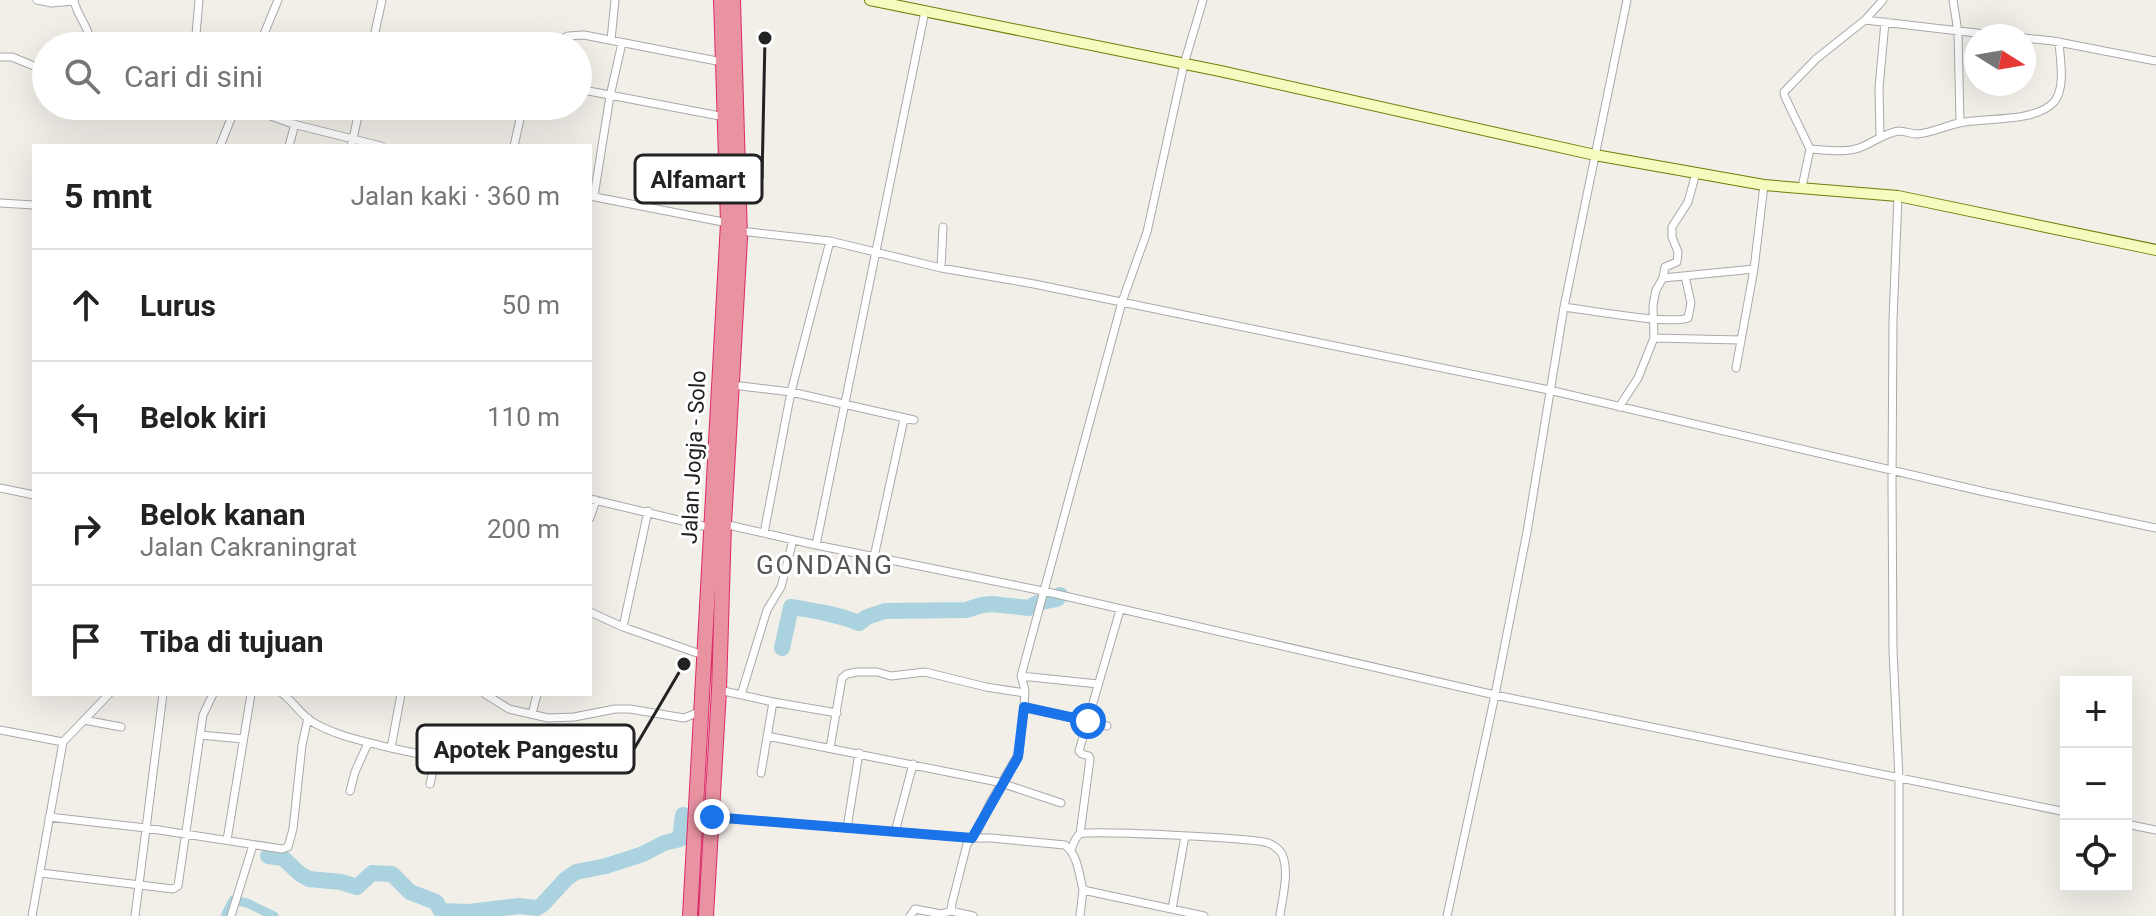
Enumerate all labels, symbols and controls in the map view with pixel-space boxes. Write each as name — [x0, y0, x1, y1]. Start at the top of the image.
north arrow — [1964, 24, 2036, 96]
search box — [32, 32, 592, 120]
icon: search — [60, 54, 104, 98]
text: Cari di sini — [124, 59, 263, 94]
callout: Alfamart — [635, 155, 762, 203]
text: Alfamart — [650, 166, 746, 194]
text: 5 mnt — [64, 176, 152, 216]
text: Jalan kaki · 360 m — [351, 181, 560, 211]
icon: ahead — [64, 283, 108, 327]
text: Lurus — [140, 288, 216, 323]
text: 50 m — [502, 290, 560, 320]
street label: Jalan Jogja - Solo — [676, 370, 711, 544]
icon: left — [64, 395, 108, 439]
text: Belok kiri — [140, 400, 267, 435]
text: 110 m — [487, 402, 560, 432]
text: Belok kanan — [140, 497, 305, 532]
icon: right — [64, 507, 108, 551]
text: 200 m — [487, 514, 560, 544]
text: Jalan Cakraningrat — [140, 532, 357, 562]
district label: GONDANG — [756, 550, 894, 580]
icon: arrive — [64, 619, 108, 663]
text: Tiba di tujuan — [140, 624, 324, 659]
map controls — [2060, 676, 2132, 892]
button: + — [2060, 676, 2132, 748]
route start — [1070, 703, 1106, 739]
callout: Apotek Pangestu — [417, 725, 634, 773]
text: Apotek Pangestu — [434, 736, 618, 764]
button: − — [2060, 748, 2132, 820]
route end — [694, 799, 730, 835]
button: locate — [2060, 820, 2132, 892]

